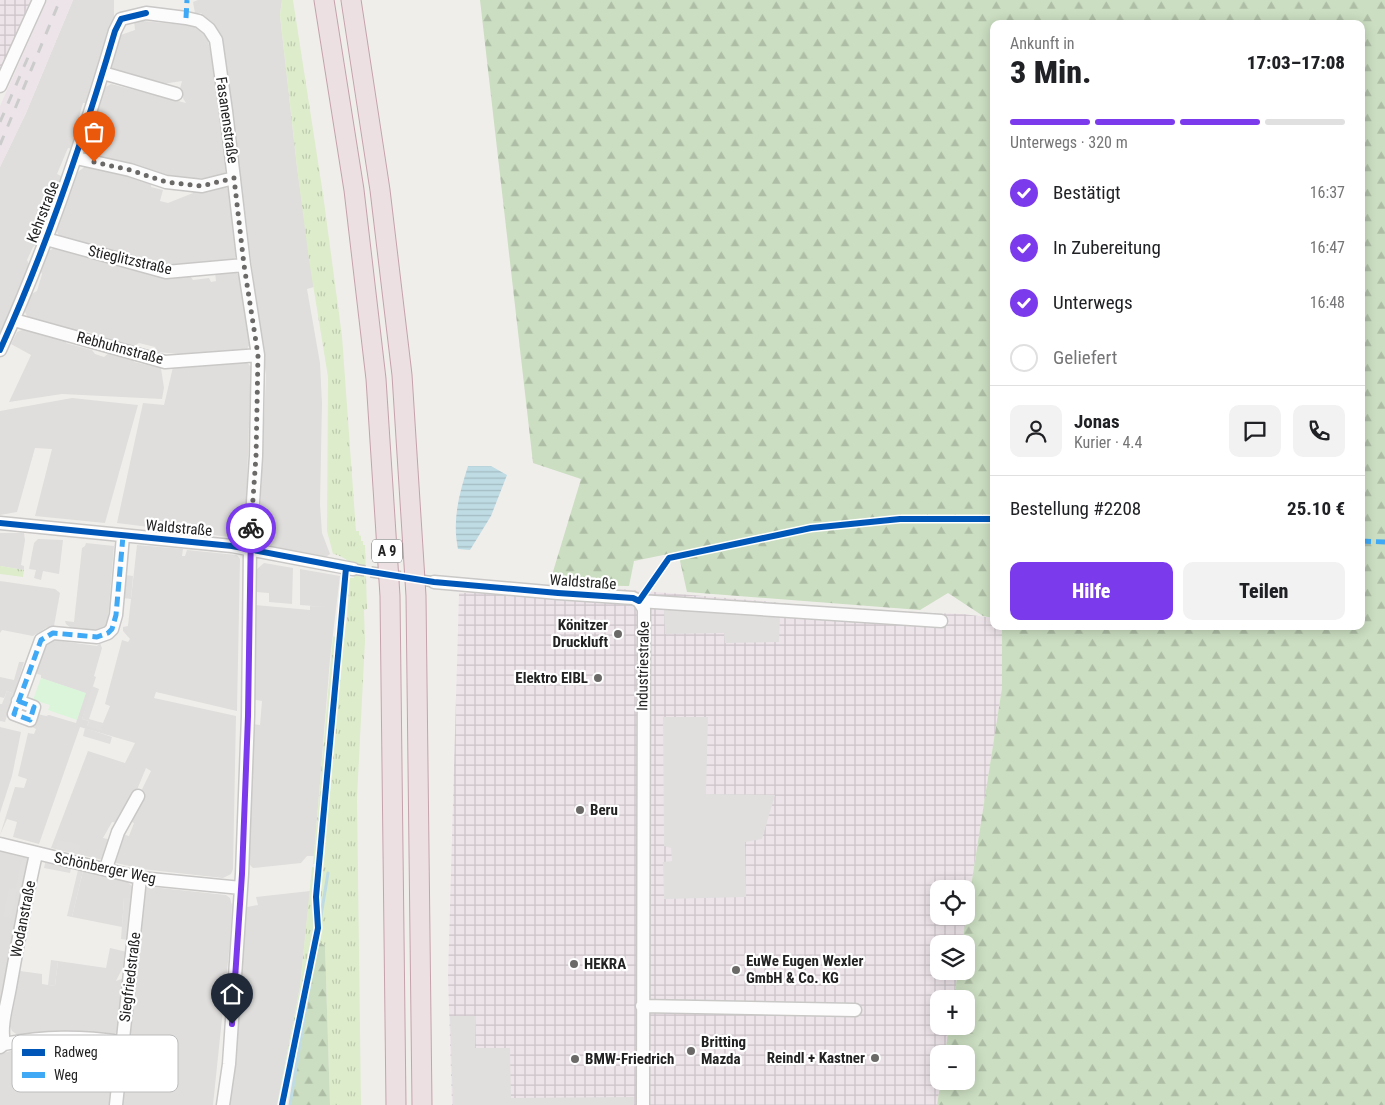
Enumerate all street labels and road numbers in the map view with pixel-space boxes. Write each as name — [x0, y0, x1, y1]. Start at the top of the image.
street label: Fasanenstraße — [212, 76, 242, 164]
street label: Kehrstraße — [23, 179, 63, 245]
street label: Stieglitzstraße — [86, 242, 174, 278]
street label: Rebhuhnstraße — [75, 328, 165, 368]
street label: Waldstraße — [145, 516, 213, 540]
road number: A 9 — [372, 540, 402, 562]
street label: Waldstraße — [549, 571, 617, 593]
street label: Industriestraße — [633, 621, 653, 711]
street label: Schönberger Weg — [52, 848, 158, 888]
street label: Wodanstraße — [7, 879, 39, 959]
street label: Siegfriedstraße — [116, 931, 144, 1023]

